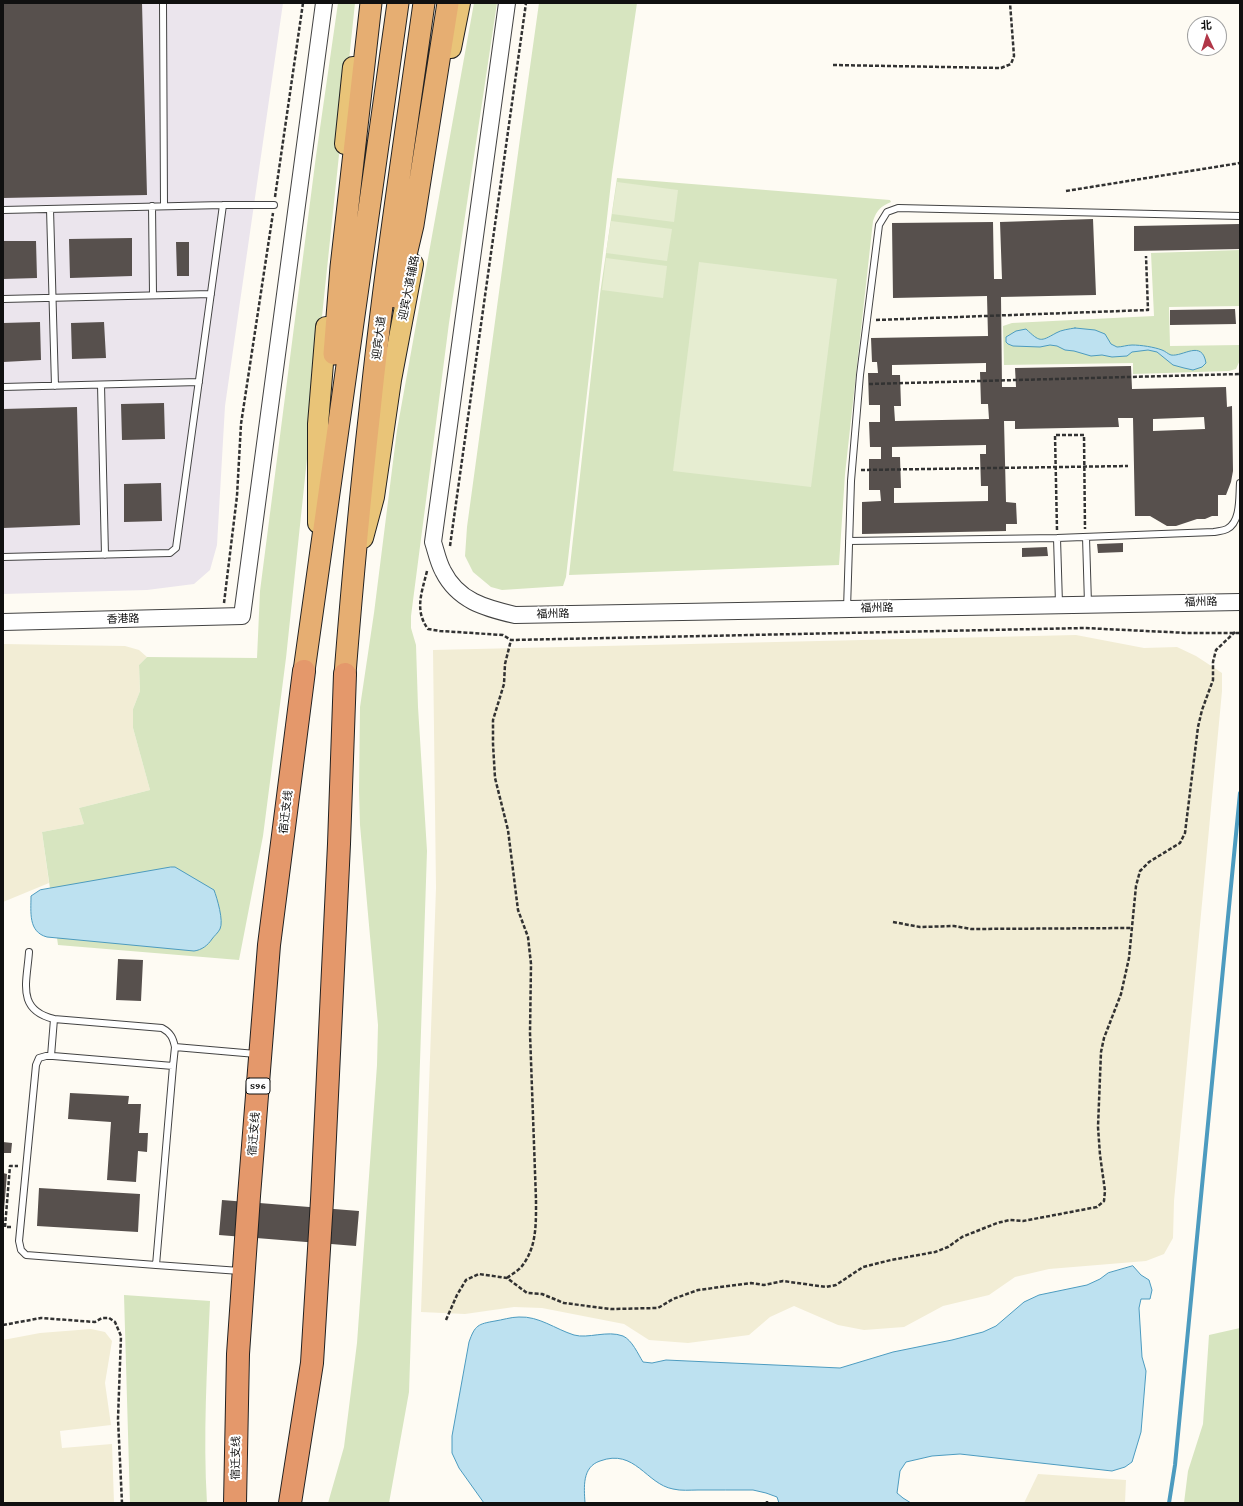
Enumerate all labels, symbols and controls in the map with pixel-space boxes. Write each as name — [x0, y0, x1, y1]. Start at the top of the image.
north arrow — [1187, 16, 1227, 56]
text: 北 — [1200, 19, 1212, 31]
street label: 迎宾大道辅路 — [396, 254, 422, 322]
street label: 迎宾大道 — [370, 315, 388, 361]
street label: 福州路 — [1184, 595, 1218, 609]
street label: 福州路 — [860, 601, 894, 615]
street label: 福州路 — [536, 607, 570, 621]
street label: 香港路 — [106, 612, 140, 626]
street label: 宿迁支线 — [277, 789, 295, 835]
road number: S96 — [246, 1078, 270, 1094]
street label: 宿迁支线 — [246, 1112, 262, 1156]
street label: 宿迁支线 — [229, 1436, 243, 1480]

